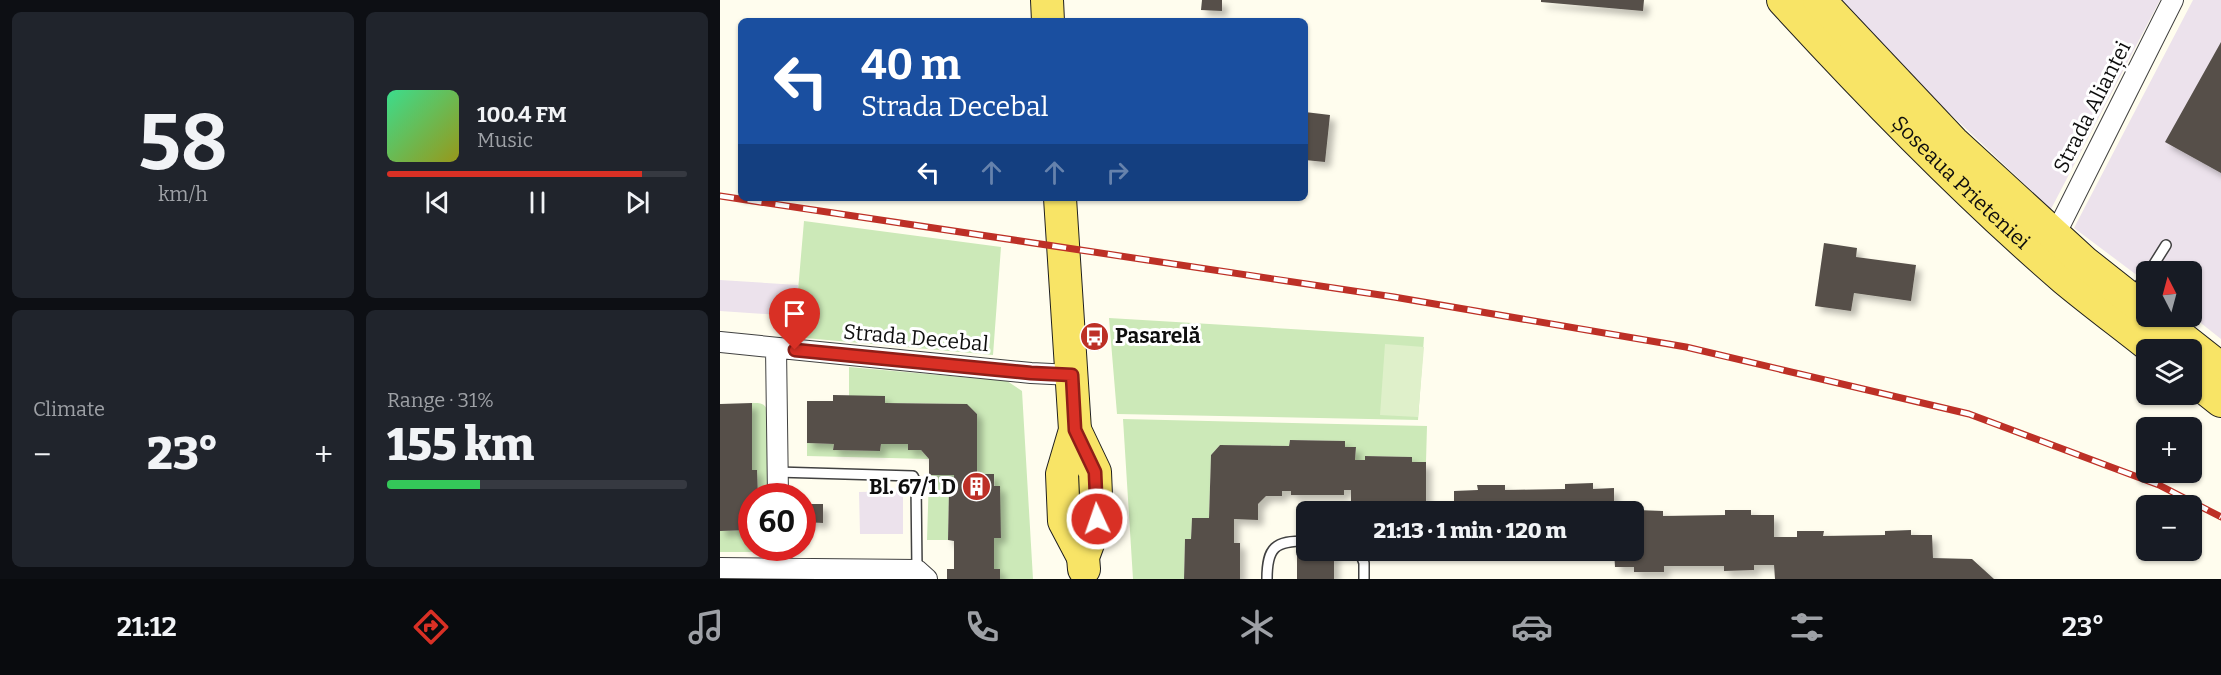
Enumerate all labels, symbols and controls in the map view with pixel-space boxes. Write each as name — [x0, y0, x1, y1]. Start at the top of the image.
street label: Strada Alianței — [2048, 37, 2136, 177]
text: 40 m — [861, 40, 961, 90]
icon: left — [762, 42, 840, 120]
text: Strada Decebal — [861, 91, 1049, 123]
text: 58 — [138, 96, 228, 190]
text: 100.4 FM — [477, 101, 567, 128]
street label: Șoseaua Prieteniei — [1887, 110, 2035, 255]
text: Music — [477, 128, 533, 152]
icon: left — [912, 156, 945, 189]
icon: ahead — [975, 156, 1008, 189]
icon: ahead — [1038, 156, 1071, 189]
icon: right — [1101, 156, 1134, 189]
text: km/h — [158, 182, 208, 206]
icon: previous — [421, 186, 454, 219]
icon: pause — [521, 186, 554, 219]
icon: next — [621, 186, 654, 219]
north arrow — [2136, 261, 2202, 327]
map controls — [2136, 261, 2202, 561]
pin — [769, 288, 820, 350]
icon: arrive — [778, 297, 811, 330]
street label: Strada Decebal — [842, 319, 990, 357]
bus stop icon: Pasarelă — [1078, 320, 1110, 352]
place label: Pasarelă — [1115, 323, 1201, 349]
button: layers — [2136, 339, 2202, 405]
text: Range · 31% — [387, 388, 494, 412]
text: Climate — [33, 397, 105, 421]
button: + — [2136, 417, 2202, 483]
text: 155 km — [387, 418, 534, 472]
text: 23° — [147, 427, 218, 481]
text: − — [33, 435, 51, 475]
text: + — [314, 435, 333, 475]
building icon: Bl. 67/1 D — [961, 471, 993, 503]
place label: Bl. 67/1 D — [869, 474, 956, 500]
speed limit sign: 60 — [738, 483, 816, 561]
position arrow — [1065, 487, 1129, 551]
button: − — [2136, 495, 2202, 561]
text: 21:13 · 1 min · 120 m — [1374, 517, 1566, 544]
icon: directions — [410, 606, 452, 648]
icon: music — [685, 606, 727, 648]
icon: phone — [961, 606, 1003, 648]
icon: climate — [1236, 606, 1278, 648]
icon: car — [1511, 606, 1553, 648]
icon: filters — [1786, 606, 1828, 648]
text: 21:12 — [117, 611, 177, 643]
text: 23° — [2062, 611, 2104, 643]

